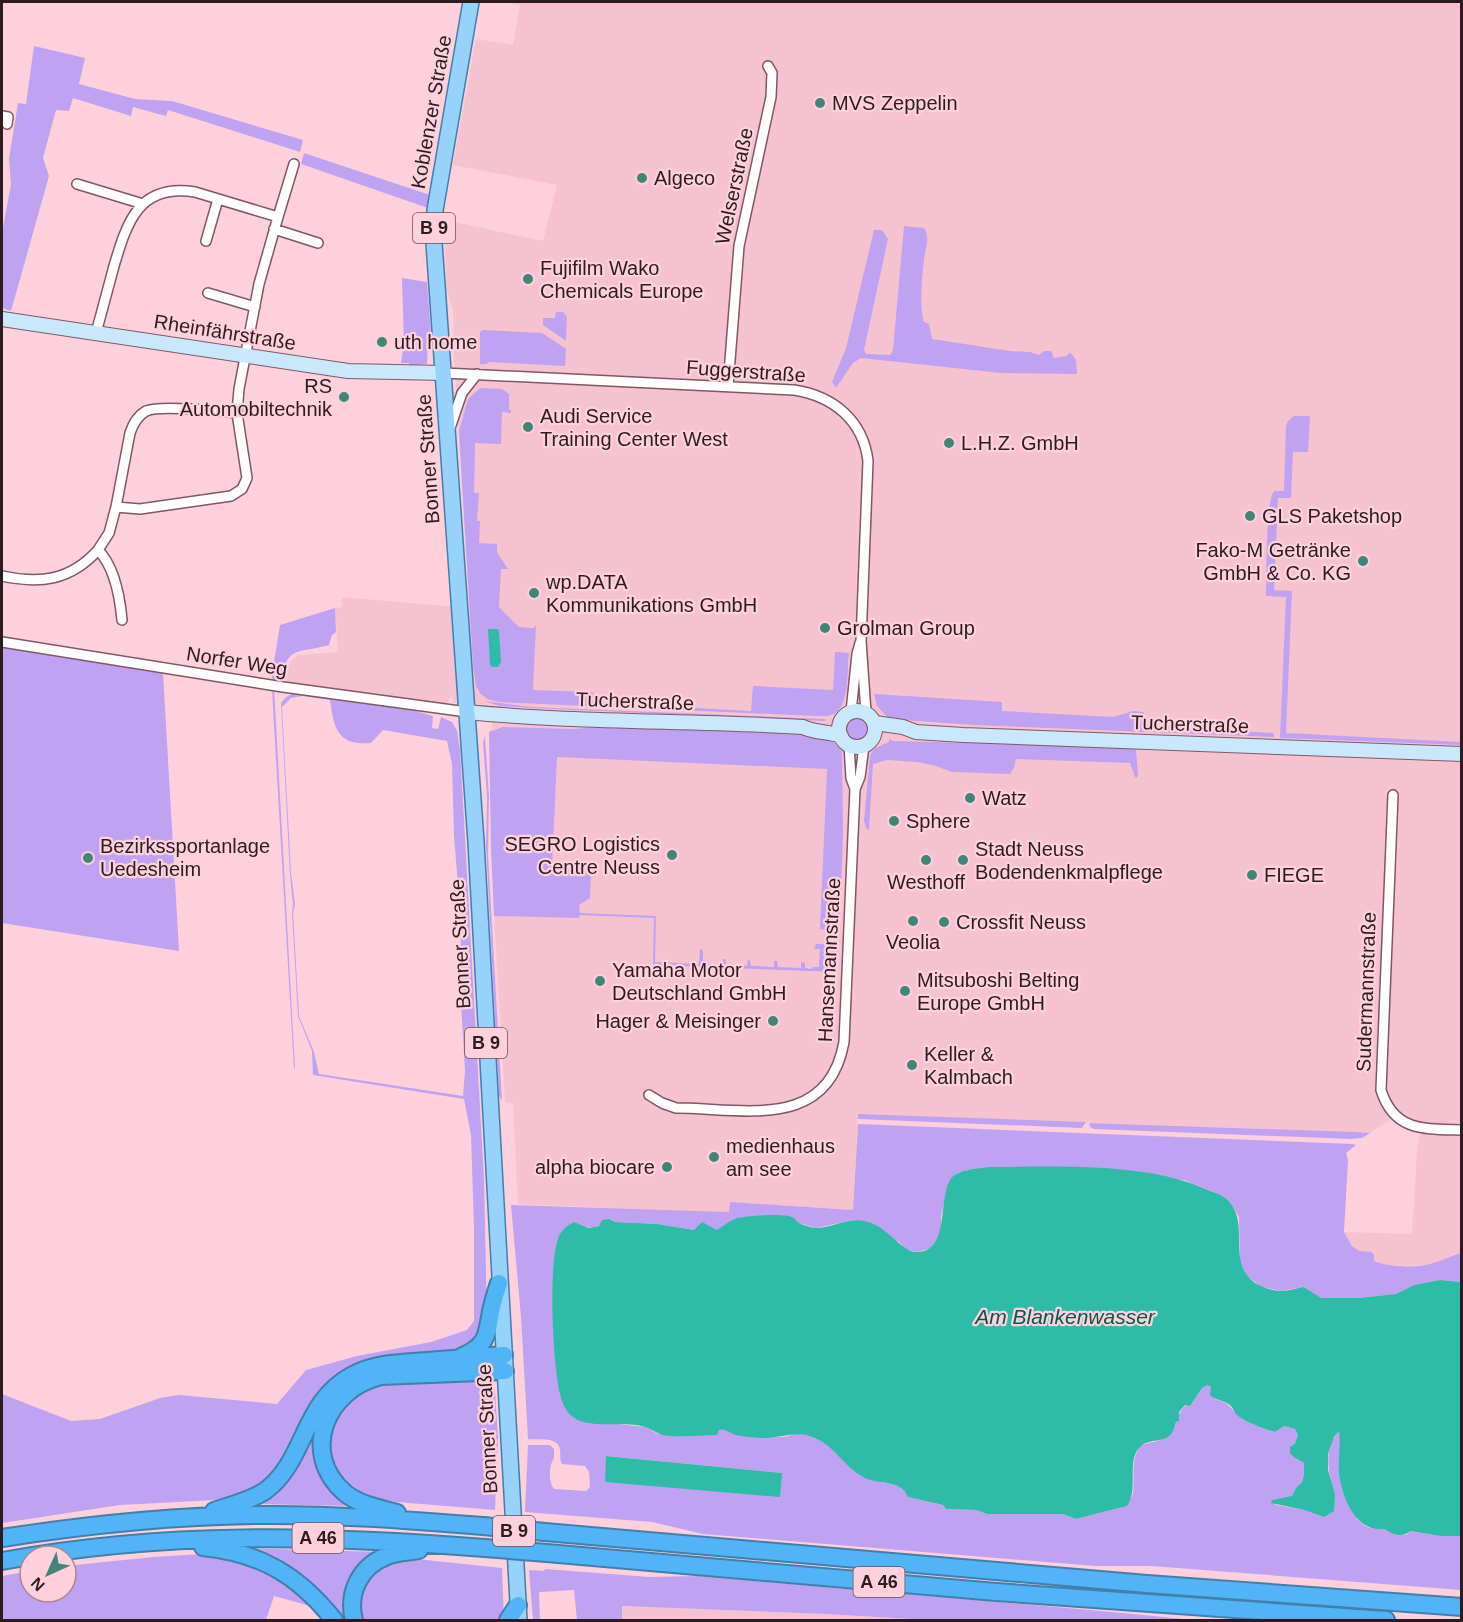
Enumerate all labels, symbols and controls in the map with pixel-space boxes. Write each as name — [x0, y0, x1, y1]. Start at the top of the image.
street label: Koblenzer Straße — [407, 33, 455, 191]
place label: MVS Zeppelin — [832, 92, 958, 114]
marker: MVS Zeppelin — [813, 96, 827, 110]
street label: Welserstraße — [711, 126, 757, 246]
place label: Algeco — [654, 167, 715, 189]
marker: Algeco — [635, 171, 649, 185]
road number: B 9 — [413, 213, 455, 243]
place label: Fujifilm Wako Chemicals Europe — [540, 257, 703, 302]
marker: Fujifilm Wako Chemicals Europe — [521, 272, 535, 286]
street label: Rheinfährstraße — [152, 310, 298, 354]
place label: uth home — [394, 331, 477, 353]
marker: uth home — [375, 335, 389, 349]
street label: Fuggerstraße — [685, 356, 807, 386]
place label: RS Automobiltechnik — [180, 375, 333, 420]
marker: RS Automobiltechnik — [337, 390, 351, 404]
street label: Bonner Straße — [412, 393, 444, 525]
place label: Audi Service Training Center West — [540, 405, 728, 450]
marker: Audi Service Training Center West — [521, 420, 535, 434]
place label: L.H.Z. GmbH — [961, 432, 1079, 454]
marker: L.H.Z. GmbH — [942, 436, 956, 450]
place label: GLS Paketshop — [1262, 505, 1402, 527]
marker: GLS Paketshop — [1243, 509, 1257, 523]
place label: Fako-M Getränke GmbH & Co. KG — [1195, 539, 1351, 584]
marker: Fako-M Getränke GmbH & Co. KG — [1356, 554, 1370, 568]
place label: wp.DATA Kommunikations GmbH — [545, 571, 757, 616]
marker: wp.DATA Kommunikations GmbH — [527, 586, 541, 600]
place label: Grolman Group — [837, 617, 975, 639]
marker: Grolman Group — [818, 621, 832, 635]
street label: Norfer Weg — [185, 642, 289, 680]
street label: Tucherstraße — [576, 688, 694, 714]
street label: Tucherstraße — [1131, 711, 1249, 737]
place label: Watz — [982, 787, 1027, 809]
marker: Watz — [963, 791, 977, 805]
place label: Sphere — [906, 810, 971, 832]
marker: Sphere — [887, 814, 901, 828]
place label: SEGRO Logistics Centre Neuss — [504, 833, 660, 878]
place label: Bezirkssportanlage Uedesheim — [100, 835, 270, 880]
place label: Stadt Neuss Bodendenkmalpflege — [975, 838, 1163, 883]
marker: SEGRO Logistics Centre Neuss — [665, 848, 679, 862]
marker: Bezirkssportanlage Uedesheim — [81, 851, 95, 865]
marker: Westhoff — [919, 853, 933, 867]
marker: Stadt Neuss Bodendenkmalpflege — [956, 853, 970, 867]
place label: FIEGE — [1264, 864, 1324, 886]
marker: FIEGE — [1245, 868, 1259, 882]
place label: Westhoff — [887, 871, 966, 893]
street label: Hansemannstraße — [814, 877, 844, 1043]
street label: Bonner Straße — [446, 878, 474, 1010]
place label: Crossfit Neuss — [956, 911, 1086, 933]
street label: Sudermannstraße — [1352, 912, 1380, 1072]
marker: Veolia — [906, 914, 920, 928]
marker: Crossfit Neuss — [937, 915, 951, 929]
place label: Veolia — [886, 931, 941, 953]
place label: Yamaha Motor Deutschland GmbH — [612, 959, 787, 1004]
place label: Mitsuboshi Belting Europe GmbH — [917, 969, 1079, 1014]
marker: Yamaha Motor Deutschland GmbH — [593, 974, 607, 988]
marker: Mitsuboshi Belting Europe GmbH — [898, 984, 912, 998]
place label: Hager & Meisinger — [595, 1010, 761, 1032]
marker: Hager & Meisinger — [766, 1014, 780, 1028]
road number: B 9 — [465, 1028, 507, 1058]
place label: Keller & Kalmbach — [924, 1043, 1013, 1088]
marker: Keller & Kalmbach — [905, 1058, 919, 1072]
place label: medienhaus am see — [726, 1135, 835, 1180]
marker: medienhaus am see — [707, 1150, 721, 1164]
place label: alpha biocare — [535, 1156, 655, 1178]
marker: alpha biocare — [660, 1160, 674, 1174]
water label: Am Blankenwasser — [973, 1305, 1156, 1328]
street label: Bonner Straße — [473, 1363, 501, 1495]
road number: B 9 — [493, 1516, 535, 1546]
road number: A 46 — [292, 1523, 344, 1553]
north arrow — [18, 1544, 78, 1604]
road number: A 46 — [854, 1567, 904, 1597]
text: N — [28, 1574, 48, 1594]

